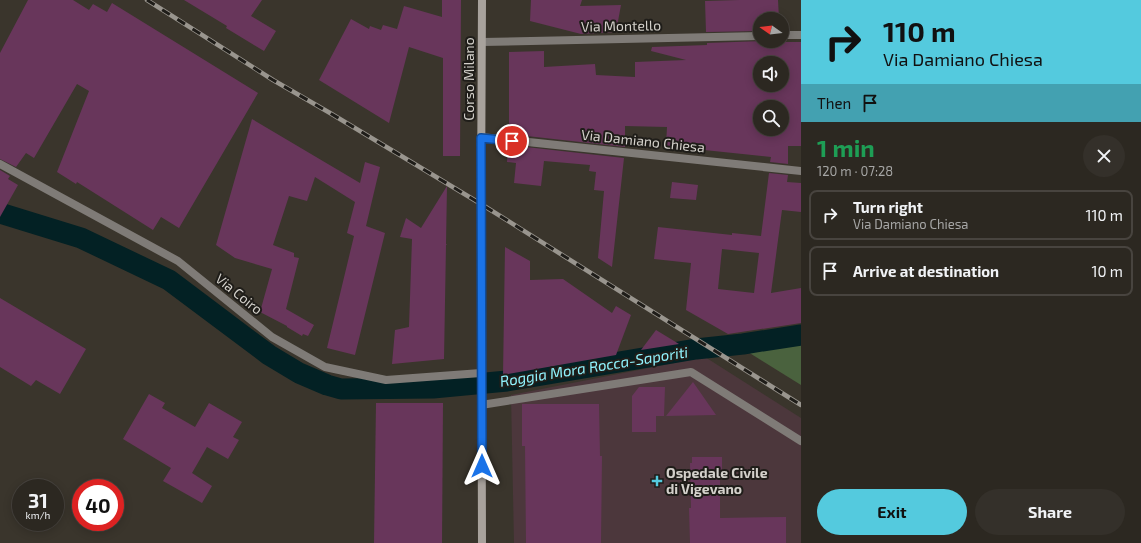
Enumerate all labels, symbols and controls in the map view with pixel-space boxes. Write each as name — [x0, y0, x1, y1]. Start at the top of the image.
north arrow — [753, 12, 789, 48]
map controls — [753, 12, 789, 136]
text: 110 m — [883, 14, 956, 48]
street label: Via Montello — [581, 16, 661, 35]
icon: right — [817, 16, 869, 68]
street label: Corso Milano — [460, 37, 477, 121]
text: Via Damiano Chiesa — [883, 48, 1043, 70]
button: sound — [753, 56, 789, 92]
icon: arrive — [859, 92, 881, 114]
text: Then — [817, 94, 851, 112]
button: search — [753, 100, 789, 136]
pin — [495, 124, 529, 158]
street label: Via Damiano Chiesa — [580, 126, 706, 155]
icon: arrive — [501, 130, 523, 152]
text: 1 min — [817, 133, 875, 162]
button: close — [1083, 135, 1125, 177]
text: 120 m · 07:28 — [817, 163, 893, 179]
text: Turn right — [853, 198, 923, 216]
icon: right — [819, 204, 841, 226]
text: 110 m — [1086, 206, 1123, 224]
text: Via Damiano Chiesa — [853, 216, 968, 232]
icon: arrive — [819, 260, 841, 282]
text: Arrive at destination — [853, 262, 999, 280]
text: 10 m — [1091, 262, 1123, 280]
street label: Via Coiro — [212, 270, 266, 318]
water label: Roggia Mora Rocca-Saporiti — [499, 342, 689, 390]
position arrow — [461, 445, 503, 487]
place label: Ospedale Civile di Vigevano — [666, 464, 768, 497]
marker: Ospedale Civile di Vigevano — [651, 475, 663, 487]
speed limit sign: 40 — [72, 479, 124, 531]
text: 31 — [28, 488, 48, 512]
button: Exit — [817, 489, 967, 535]
button: Share — [975, 489, 1125, 535]
text: km/h — [26, 509, 50, 521]

